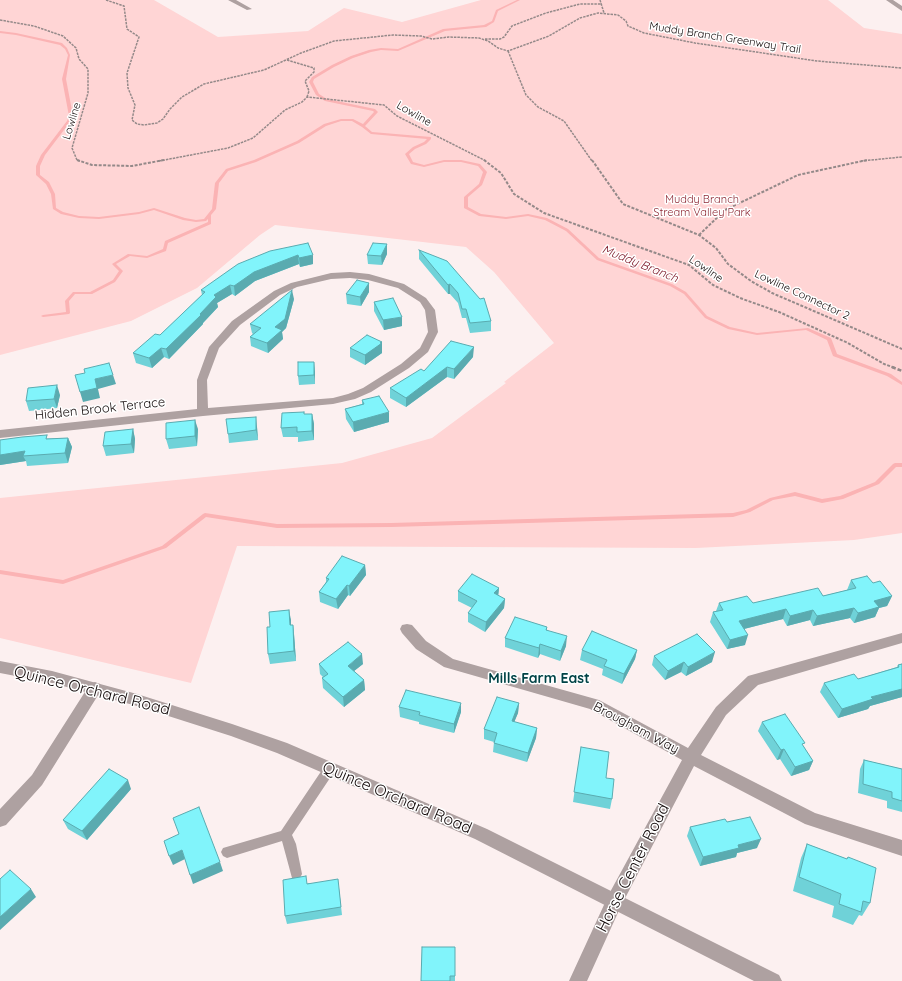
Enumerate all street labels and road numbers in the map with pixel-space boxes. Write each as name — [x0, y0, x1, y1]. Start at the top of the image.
street label: Muddy Branch Greenway Trail — [648, 19, 802, 57]
street label: Lowline — [394, 99, 434, 129]
street label: Lowline — [60, 101, 84, 141]
street label: Lowline — [686, 253, 726, 285]
street label: Lowline Connector 2 — [752, 267, 852, 323]
street label: Hidden Brook Terrace — [34, 394, 166, 424]
street label: Quince Orchard Road — [12, 662, 172, 720]
street label: Brougham Way — [590, 699, 682, 757]
street label: Quince Orchard Road — [319, 758, 475, 838]
street label: Horse Center Road — [592, 801, 674, 935]

